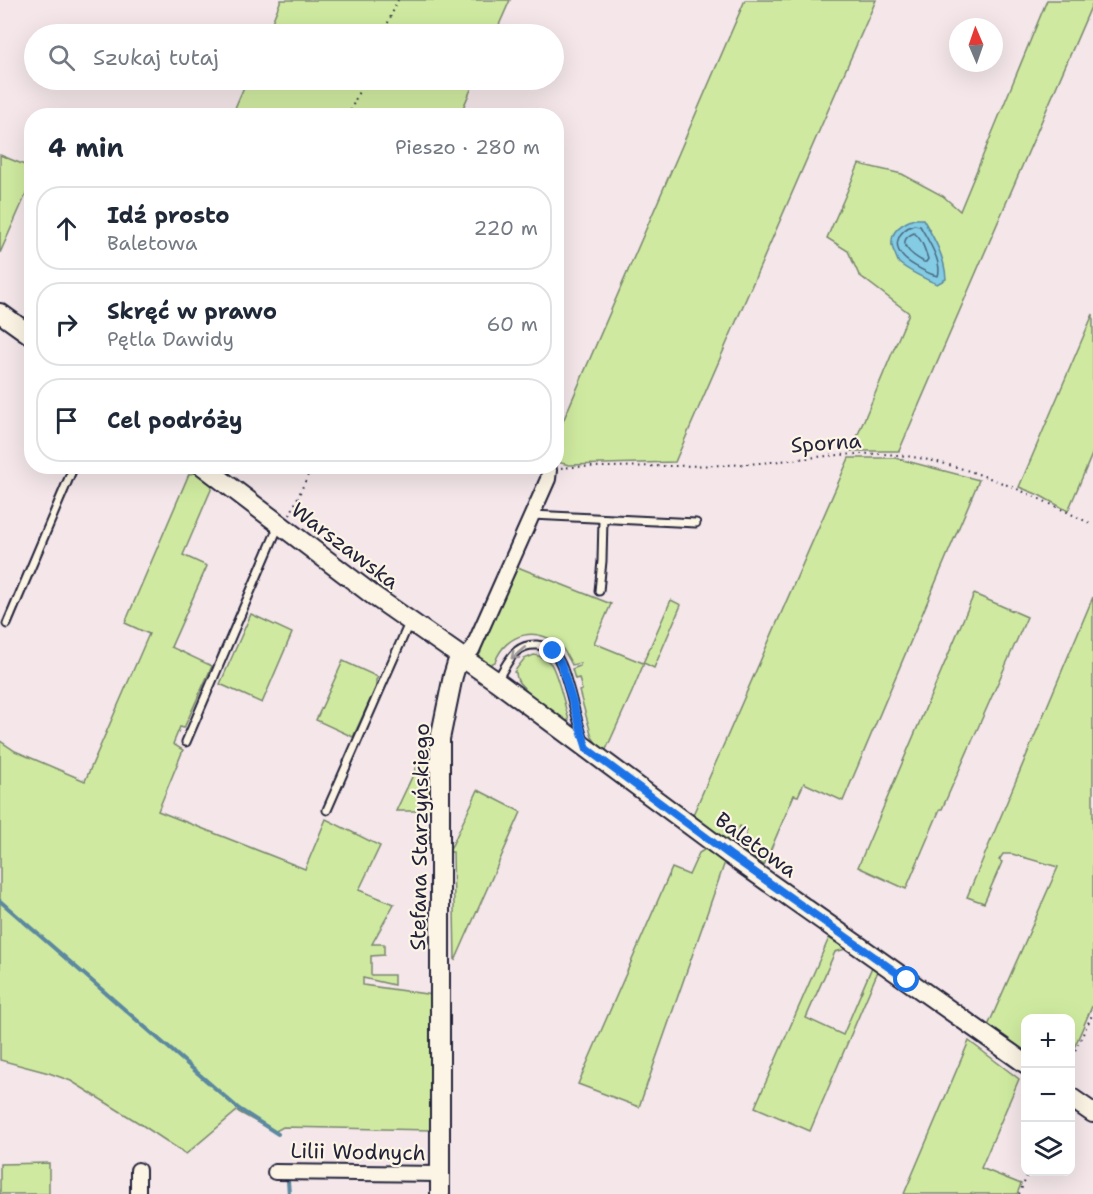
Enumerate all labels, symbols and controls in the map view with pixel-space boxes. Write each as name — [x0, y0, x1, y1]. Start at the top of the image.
north arrow — [949, 18, 1003, 72]
search box — [24, 24, 564, 90]
icon: search — [45, 41, 78, 74]
text: Szukaj tutaj — [93, 43, 219, 72]
text: 4 min — [48, 130, 124, 165]
text: Pieszo · 280 m — [395, 134, 540, 160]
text: Idź prosto — [107, 201, 230, 230]
icon: ahead — [50, 212, 83, 245]
text: 220 m — [474, 215, 538, 241]
text: Baletowa — [107, 230, 197, 256]
text: Skręć w prawo — [107, 297, 277, 326]
icon: right — [50, 308, 83, 341]
text: 60 m — [486, 311, 538, 337]
text: Pętla Dawidy — [107, 326, 234, 352]
icon: arrive — [50, 404, 83, 437]
text: Cel podróży — [107, 406, 243, 435]
street label: Sporna — [790, 427, 862, 459]
street label: Warszawska — [285, 496, 405, 596]
route end — [539, 637, 565, 663]
one-way arrow — [510, 646, 526, 659]
street label: Stefana Starzyńskiego — [404, 723, 436, 951]
street label: Baletowa — [709, 806, 803, 884]
route start — [893, 966, 919, 992]
map controls — [1021, 1014, 1075, 1176]
button: + — [1021, 1014, 1075, 1068]
button: − — [1021, 1068, 1075, 1122]
button: layers — [1021, 1122, 1075, 1176]
street label: Lilii Wodnych — [290, 1137, 426, 1167]

